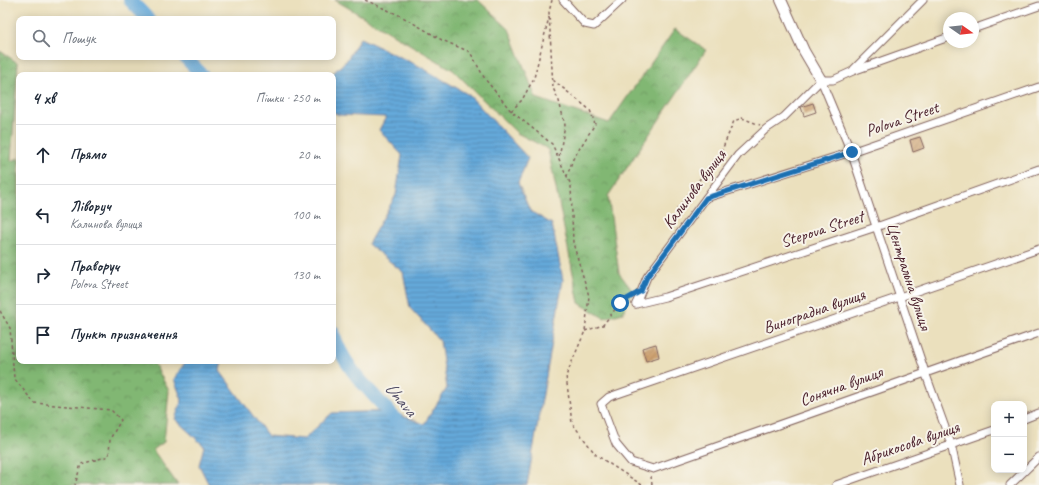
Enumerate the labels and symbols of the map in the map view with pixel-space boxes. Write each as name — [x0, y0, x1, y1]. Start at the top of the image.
north arrow — [943, 12, 979, 48]
street label: Polova Street — [863, 96, 943, 141]
route end — [843, 143, 861, 161]
street label: Калинова вулиця — [657, 145, 731, 233]
street label: Stepova Street — [778, 205, 868, 252]
street label: Центральна вулиця — [882, 220, 937, 334]
street label: Виноградна вулиця — [760, 284, 868, 338]
route start — [611, 294, 629, 312]
street label: Сонячна вулиця — [797, 361, 886, 411]
water label: Unava — [380, 377, 423, 422]
street label: Абрикосова вулиця — [858, 416, 963, 470]

